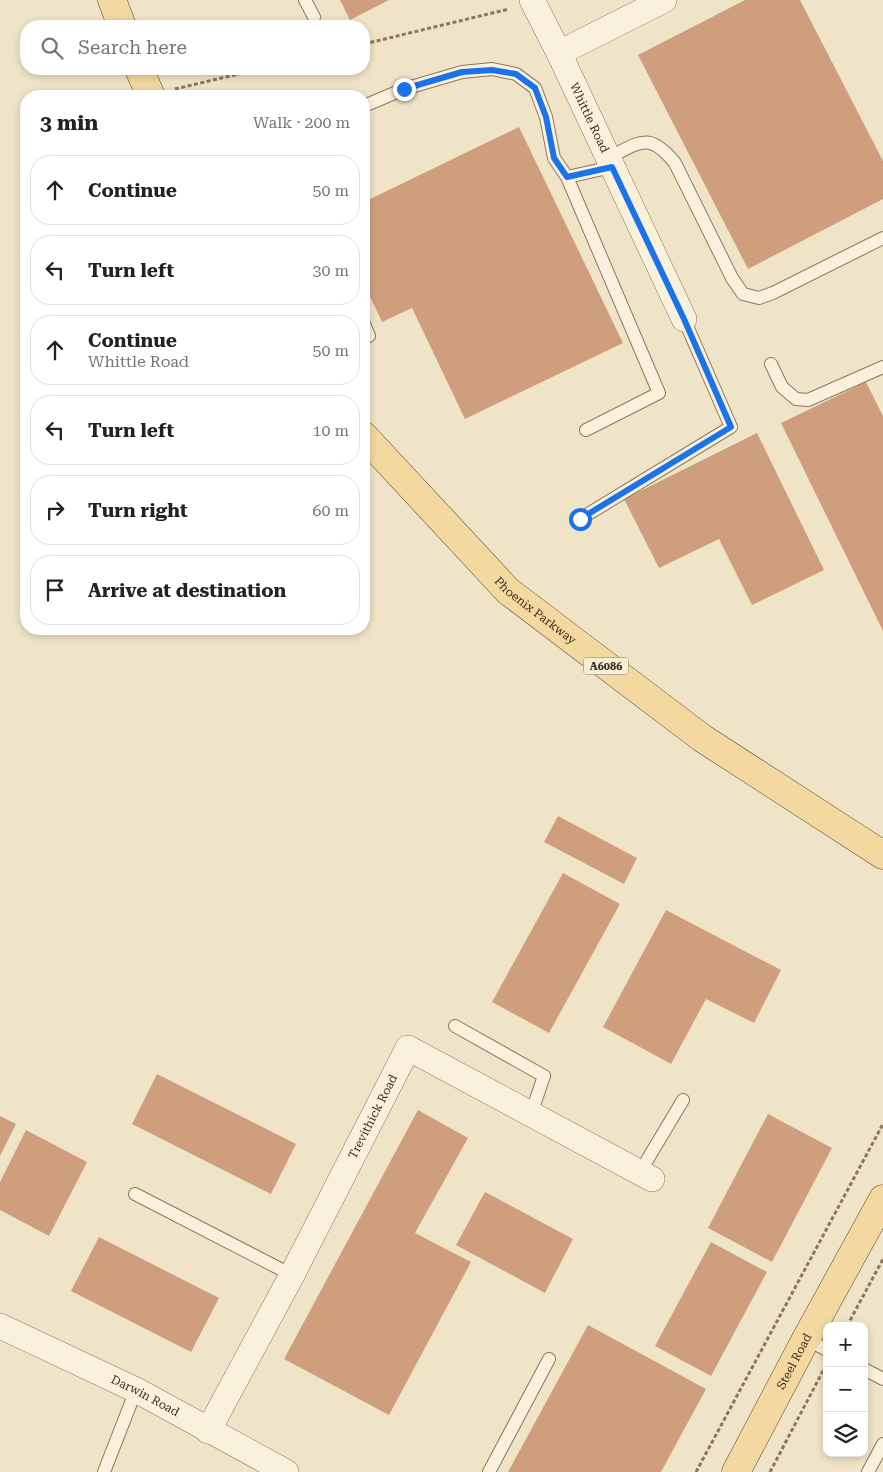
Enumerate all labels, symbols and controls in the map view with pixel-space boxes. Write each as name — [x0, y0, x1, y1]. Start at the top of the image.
search box — [20, 20, 370, 75]
icon: search — [38, 34, 66, 62]
text: Search here — [78, 36, 187, 59]
route end — [393, 78, 416, 101]
street label: Whittle Road — [567, 80, 612, 155]
text: 3 min — [40, 111, 98, 135]
text: Walk · 200 m — [253, 113, 350, 132]
icon: ahead — [41, 176, 69, 204]
text: Continue — [88, 179, 177, 202]
text: 50 m — [312, 181, 349, 200]
icon: left — [41, 256, 69, 284]
text: Turn left — [88, 259, 174, 282]
text: 30 m — [312, 261, 349, 280]
text: Continue — [88, 329, 177, 352]
icon: ahead — [41, 336, 69, 364]
text: 50 m — [312, 341, 349, 360]
text: Whittle Road — [88, 352, 189, 371]
icon: left — [41, 416, 69, 444]
text: Turn left — [88, 419, 174, 442]
text: 10 m — [312, 421, 349, 440]
icon: right — [41, 496, 69, 524]
text: Turn right — [88, 499, 188, 522]
text: 60 m — [312, 501, 349, 520]
route start — [569, 508, 592, 531]
street label: Phoenix Parkway — [491, 574, 580, 648]
icon: arrive — [41, 576, 69, 604]
text: Arrive at destination — [88, 579, 286, 602]
road number: A6086 — [584, 658, 628, 674]
street label: Trevithick Road — [346, 1072, 400, 1161]
map controls — [823, 1322, 868, 1457]
button: + — [823, 1322, 868, 1367]
street label: Steel Road — [774, 1331, 815, 1392]
button: − — [823, 1367, 868, 1412]
street label: Darwin Road — [109, 1372, 182, 1419]
button: layers — [823, 1412, 868, 1457]

